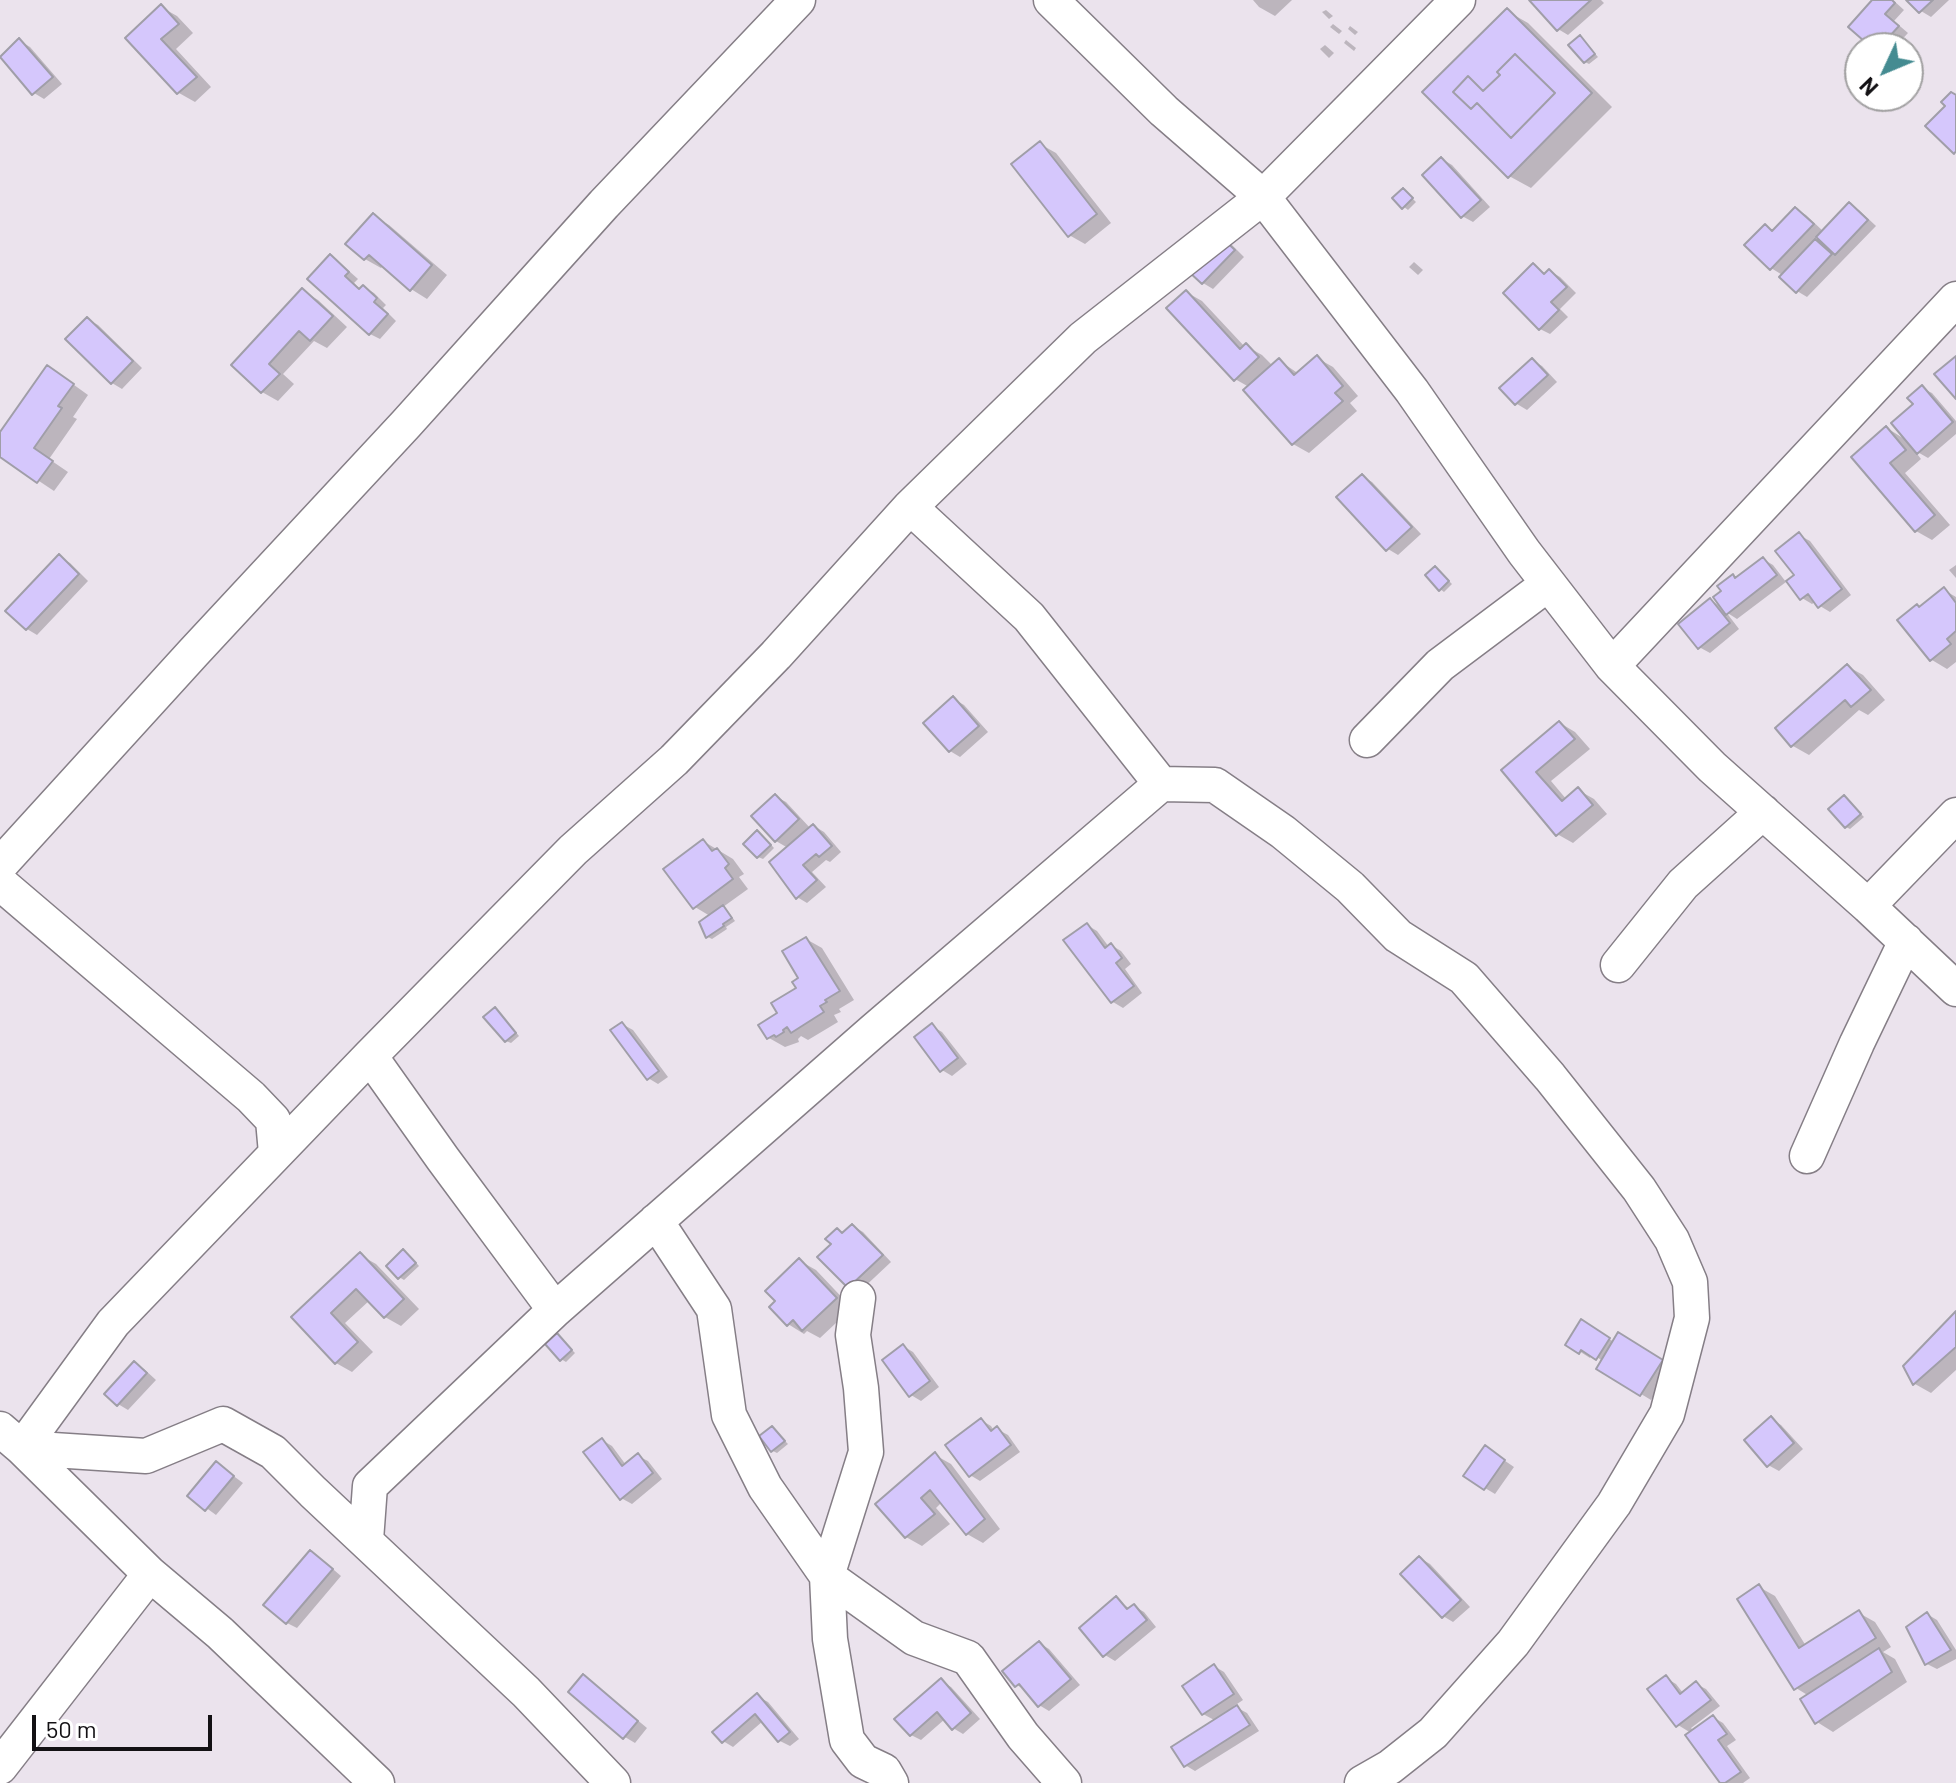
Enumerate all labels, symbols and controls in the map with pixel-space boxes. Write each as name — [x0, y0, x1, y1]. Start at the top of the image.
north arrow — [1844, 32, 1924, 112]
text: N — [1854, 73, 1883, 102]
scale bar — [36, 1699, 216, 1749]
text: 50 m — [46, 1714, 97, 1743]

